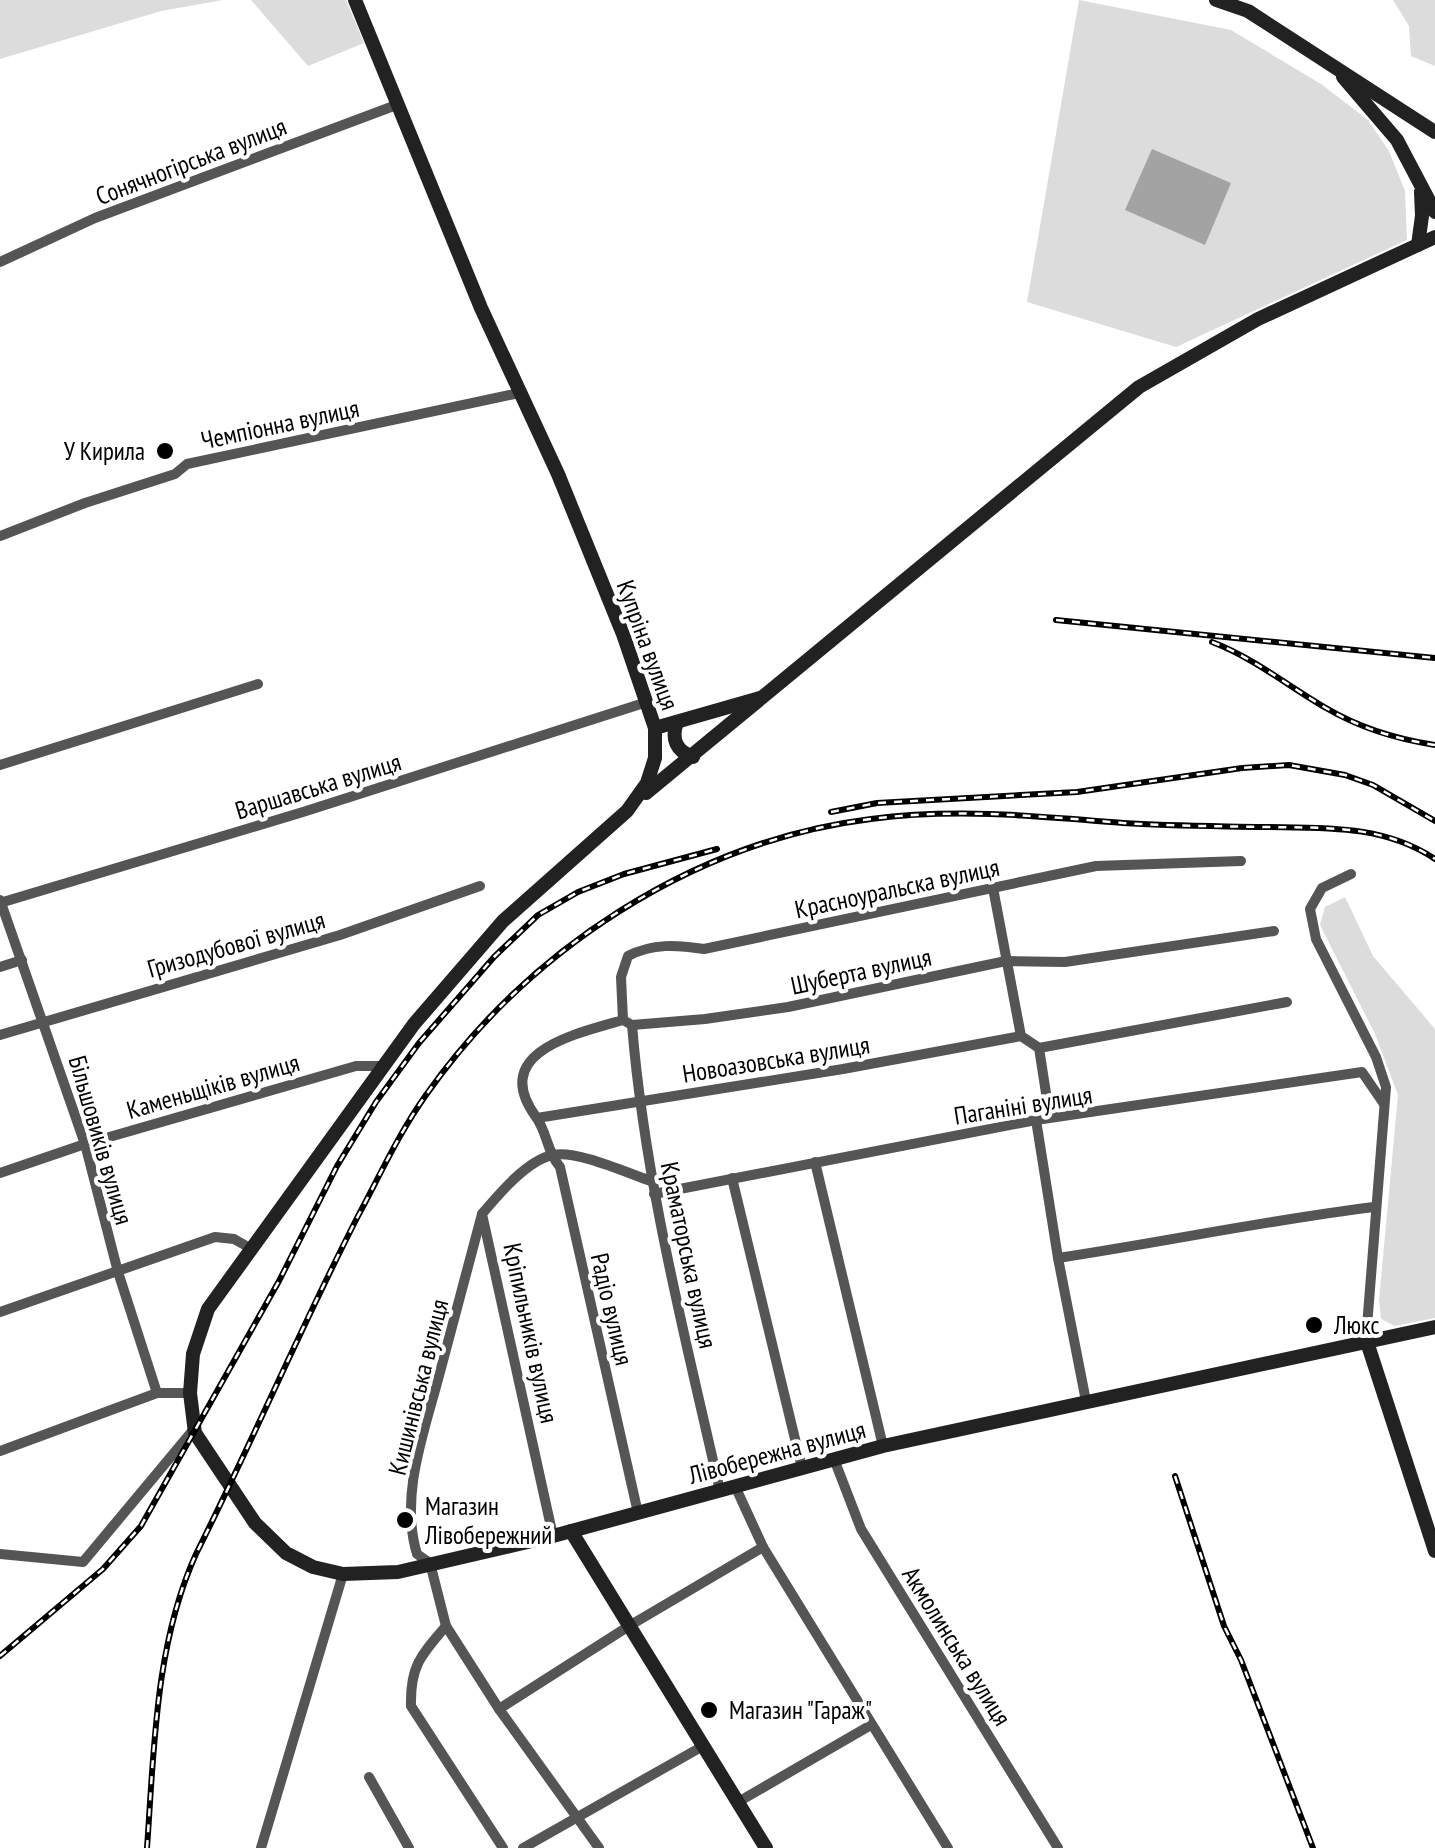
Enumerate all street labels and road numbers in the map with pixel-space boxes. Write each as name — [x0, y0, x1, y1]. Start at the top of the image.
street label: Сонячногірська вулиця — [91, 110, 291, 212]
street label: Чемпіонна вулиця — [198, 392, 362, 456]
street label: Купріна вулиця — [610, 576, 686, 714]
street label: Варшавська вулиця — [231, 746, 405, 826]
street label: Красноуральска вулиця — [792, 851, 1002, 925]
street label: Гризодубової вулиця — [144, 903, 328, 985]
street label: Шуберта вулиця — [788, 940, 934, 1002]
street label: Новоазовська вулиця — [680, 1028, 872, 1090]
street label: Каменьщіків вулиця — [123, 1046, 303, 1126]
street label: Більшовиків вулиця — [62, 1052, 140, 1228]
street label: Паганіні вулиця — [952, 1078, 1094, 1132]
street label: Краматорська вулиця — [654, 1159, 724, 1351]
street label: Кріпильників вулиця — [496, 1240, 566, 1426]
street label: Радіо вулиця — [584, 1250, 640, 1368]
street label: Кишинівська вулиця — [381, 1296, 455, 1478]
street label: Лівобережна вулиця — [684, 1413, 869, 1491]
street label: Акмолинська вулиця — [895, 1560, 1019, 1732]

